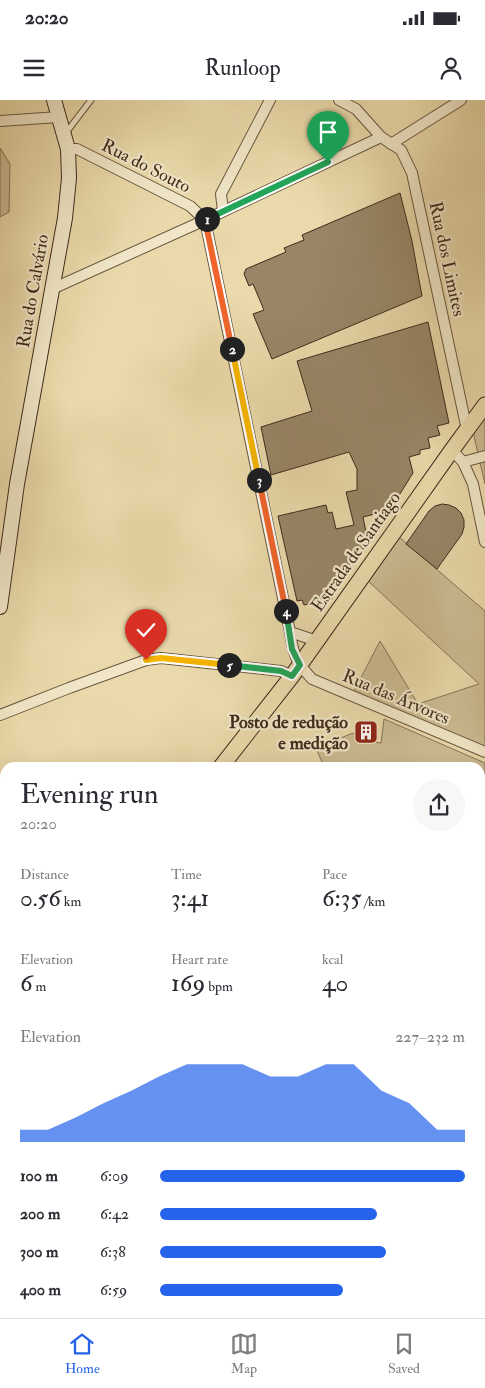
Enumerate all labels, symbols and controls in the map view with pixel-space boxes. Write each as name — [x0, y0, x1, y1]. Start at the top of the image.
text: 20:20 — [25, 6, 68, 30]
icon: menu — [20, 54, 48, 82]
text: Runloop — [204, 54, 281, 82]
icon: person — [437, 54, 465, 82]
pin — [307, 111, 349, 162]
icon: arrive — [314, 118, 342, 146]
street label: Rua do Souto — [98, 134, 195, 198]
street label: Rua dos Limites — [424, 200, 470, 318]
pin: 1 — [194, 206, 220, 232]
text: 1 — [205, 211, 210, 228]
street label: Rua do Calvário — [12, 232, 54, 349]
pin: 2 — [220, 336, 244, 362]
text: 2 — [229, 341, 236, 358]
pin: 3 — [246, 468, 272, 492]
text: 3 — [257, 472, 262, 489]
street label: Estrada de Santiago — [306, 487, 406, 617]
pin: 4 — [274, 598, 298, 624]
text: 4 — [283, 603, 290, 620]
pin — [125, 609, 167, 660]
icon: check — [132, 616, 160, 644]
pin: 5 — [216, 652, 242, 678]
text: 5 — [226, 657, 233, 674]
street label: Rua das Árvores — [339, 664, 453, 730]
place label: Posto de redução e medição — [229, 711, 348, 755]
building icon: Posto de redução e medição — [353, 719, 379, 745]
text: Evening run — [20, 777, 158, 812]
button: share — [413, 779, 465, 831]
text: 20:20 — [20, 814, 57, 834]
text: Distance — [20, 866, 69, 883]
text: Time — [171, 866, 202, 883]
text: Pace — [322, 866, 347, 883]
text: 0.56 — [20, 883, 61, 914]
text: 3:41 — [171, 883, 209, 914]
text: 6:35 — [322, 883, 361, 914]
text: km — [61, 893, 81, 910]
text: /km — [361, 893, 385, 910]
text: Elevation — [20, 951, 73, 968]
text: Heart rate — [171, 951, 228, 968]
text: kcal — [322, 951, 343, 968]
text: 6 — [20, 968, 33, 999]
text: 169 — [171, 968, 205, 999]
text: 40 — [322, 968, 348, 999]
text: m — [33, 978, 46, 995]
text: bpm — [205, 978, 233, 995]
text: Elevation — [20, 1027, 81, 1047]
text: 227–232 m — [395, 1027, 465, 1047]
text: 100 m — [20, 1166, 58, 1186]
text: 6:09 — [100, 1166, 128, 1186]
text: 200 m — [20, 1204, 60, 1224]
text: 6:42 — [100, 1204, 129, 1224]
text: 300 m — [20, 1242, 58, 1262]
text: 6:38 — [100, 1242, 126, 1262]
text: 400 m — [20, 1280, 61, 1300]
text: 6:59 — [100, 1280, 127, 1300]
tab: Home — [65, 1330, 100, 1377]
tab: Map — [230, 1330, 258, 1377]
tab: Saved — [388, 1330, 420, 1377]

